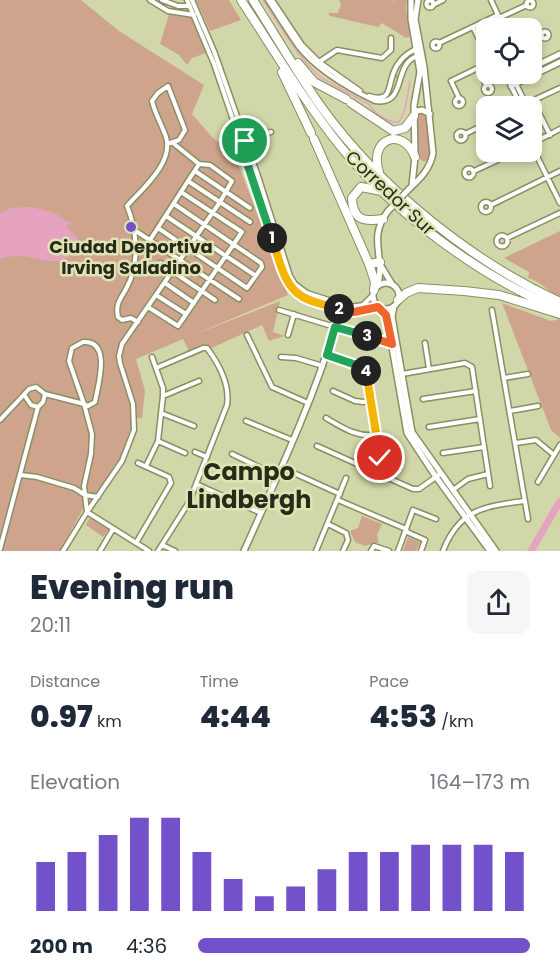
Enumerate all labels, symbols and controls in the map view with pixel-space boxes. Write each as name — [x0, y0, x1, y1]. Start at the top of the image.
map controls — [476, 18, 542, 162]
button: locate — [476, 18, 542, 84]
button: layers — [476, 96, 542, 162]
pin — [219, 115, 270, 166]
icon: arrive — [228, 124, 261, 157]
street label: Corredor Sur — [340, 145, 441, 241]
marker: Ciudad Deportiva Irving Saladino — [124, 220, 138, 234]
pin: 1 — [257, 223, 287, 253]
text: 1 — [269, 226, 275, 249]
place label: Ciudad Deportiva Irving Saladino — [49, 234, 213, 280]
pin: 2 — [324, 294, 354, 324]
text: 2 — [334, 297, 344, 320]
pin: 3 — [352, 321, 382, 351]
text: 3 — [362, 324, 372, 347]
pin: 4 — [351, 356, 381, 386]
text: 4 — [361, 359, 371, 382]
pin — [354, 432, 405, 483]
icon: check — [363, 441, 396, 474]
district label: Campo Lindbergh — [187, 455, 311, 516]
text: Evening run — [30, 564, 234, 611]
button: share — [467, 571, 530, 634]
text: 20:11 — [30, 611, 71, 639]
text: Distance — [30, 670, 100, 693]
text: Time — [200, 670, 239, 693]
text: Pace — [369, 670, 409, 693]
text: 0.97 — [30, 695, 93, 738]
text: 4:44 — [200, 695, 271, 738]
text: 4:53 — [369, 695, 437, 738]
text: km — [93, 710, 122, 733]
text: /km — [437, 710, 474, 733]
text: Elevation — [30, 768, 120, 796]
text: 164–173 m — [430, 768, 530, 796]
text: 200 m — [30, 932, 93, 960]
text: 4:36 — [126, 932, 167, 960]

